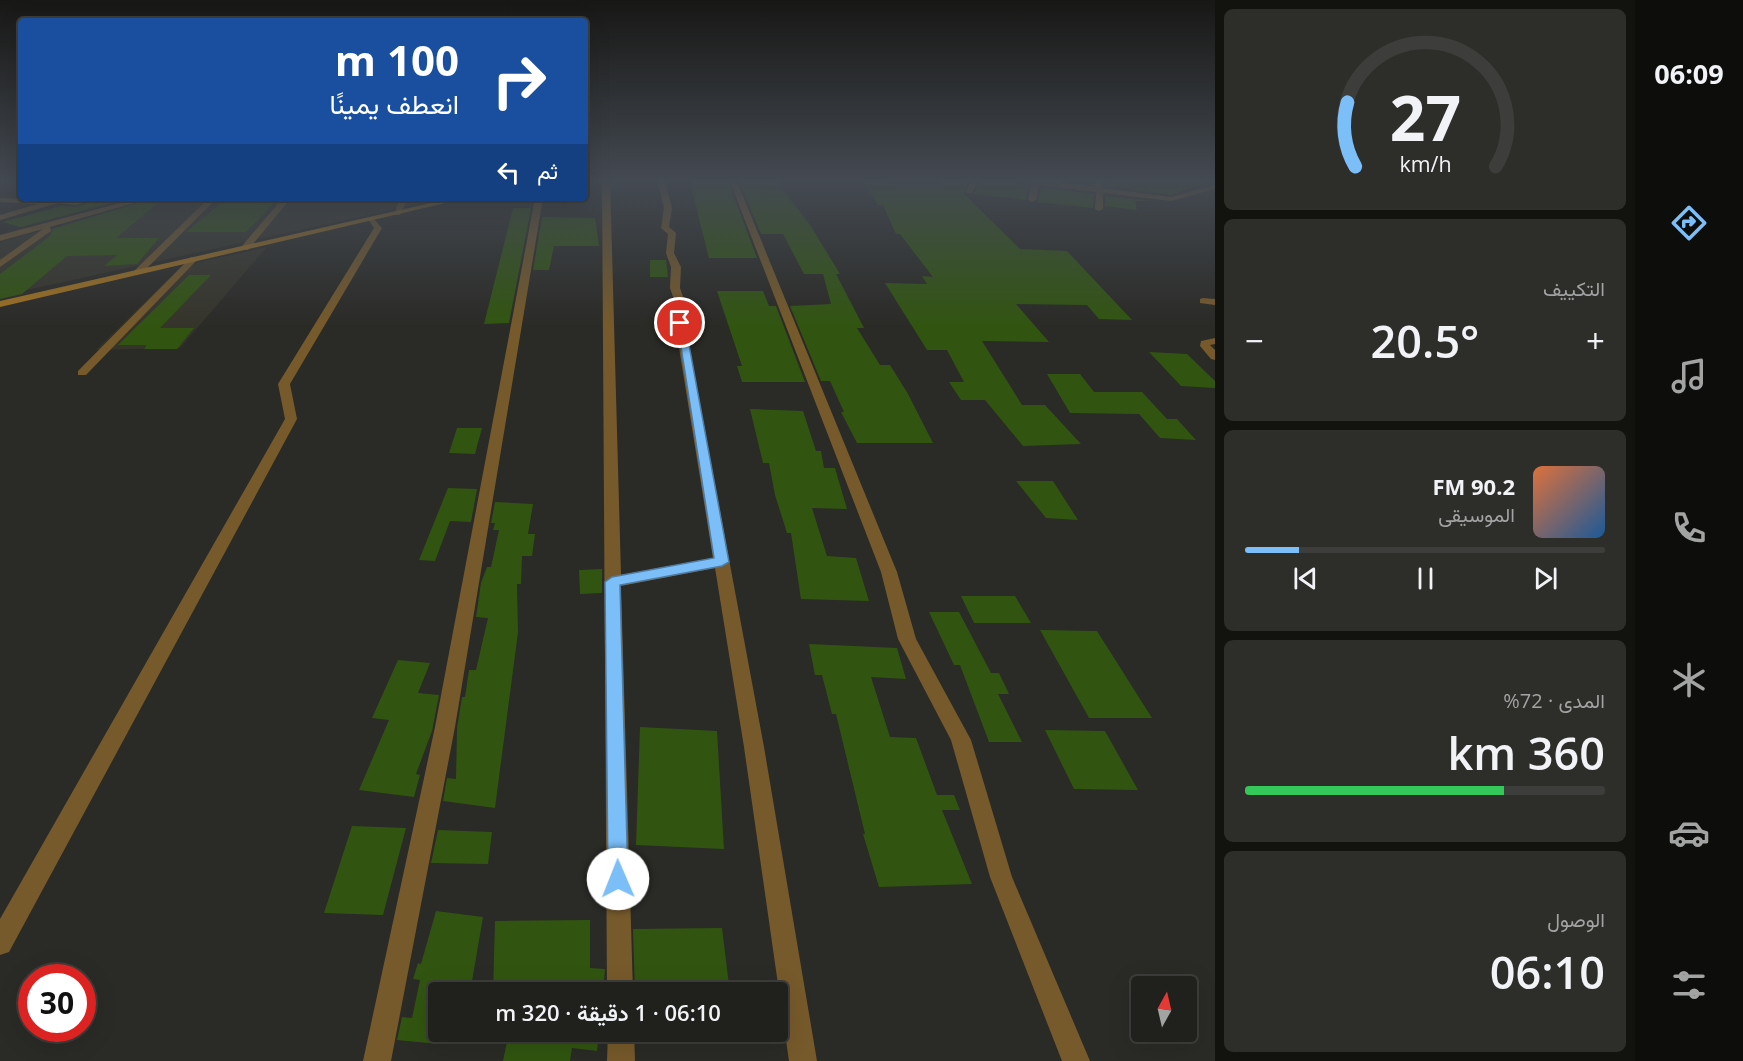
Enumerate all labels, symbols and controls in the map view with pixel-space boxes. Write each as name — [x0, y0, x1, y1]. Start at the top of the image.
text: 100 m — [335, 31, 459, 88]
icon: right — [480, 42, 558, 120]
text: 06:09 — [1654, 55, 1724, 92]
text: 27 — [1389, 74, 1461, 159]
text: انعطف يمينًا — [329, 85, 459, 122]
text: km/h — [1399, 149, 1451, 178]
text: ثم — [537, 155, 558, 185]
icon: left — [492, 156, 525, 189]
icon: directions — [1668, 202, 1710, 244]
text: التكييف — [1543, 275, 1605, 302]
pin — [654, 297, 705, 348]
icon: arrive — [663, 306, 696, 339]
text: 20.5° — [1371, 310, 1479, 371]
text: − — [1245, 318, 1264, 363]
text: + — [1586, 318, 1605, 363]
icon: music — [1668, 355, 1710, 397]
text: 90.2 FM — [1432, 471, 1515, 501]
text: الموسيقى — [1438, 501, 1515, 528]
icon: phone — [1668, 507, 1710, 549]
icon: previous — [1289, 562, 1322, 595]
icon: pause — [1409, 562, 1442, 595]
icon: next — [1529, 562, 1562, 595]
icon: climate — [1668, 659, 1710, 701]
text: المدى · 72% — [1503, 687, 1605, 714]
text: 360 km — [1447, 722, 1605, 783]
icon: car — [1668, 812, 1710, 854]
position arrow — [586, 847, 650, 911]
text: الوصول — [1547, 906, 1605, 933]
text: 06:10 — [1490, 941, 1605, 1002]
speed limit sign: 30 — [18, 964, 96, 1042]
icon: filters — [1668, 964, 1710, 1006]
north arrow — [1131, 976, 1197, 1042]
map controls — [1131, 976, 1197, 1042]
text: 06:10 · 1 دقيقة · 320 m — [495, 997, 721, 1027]

